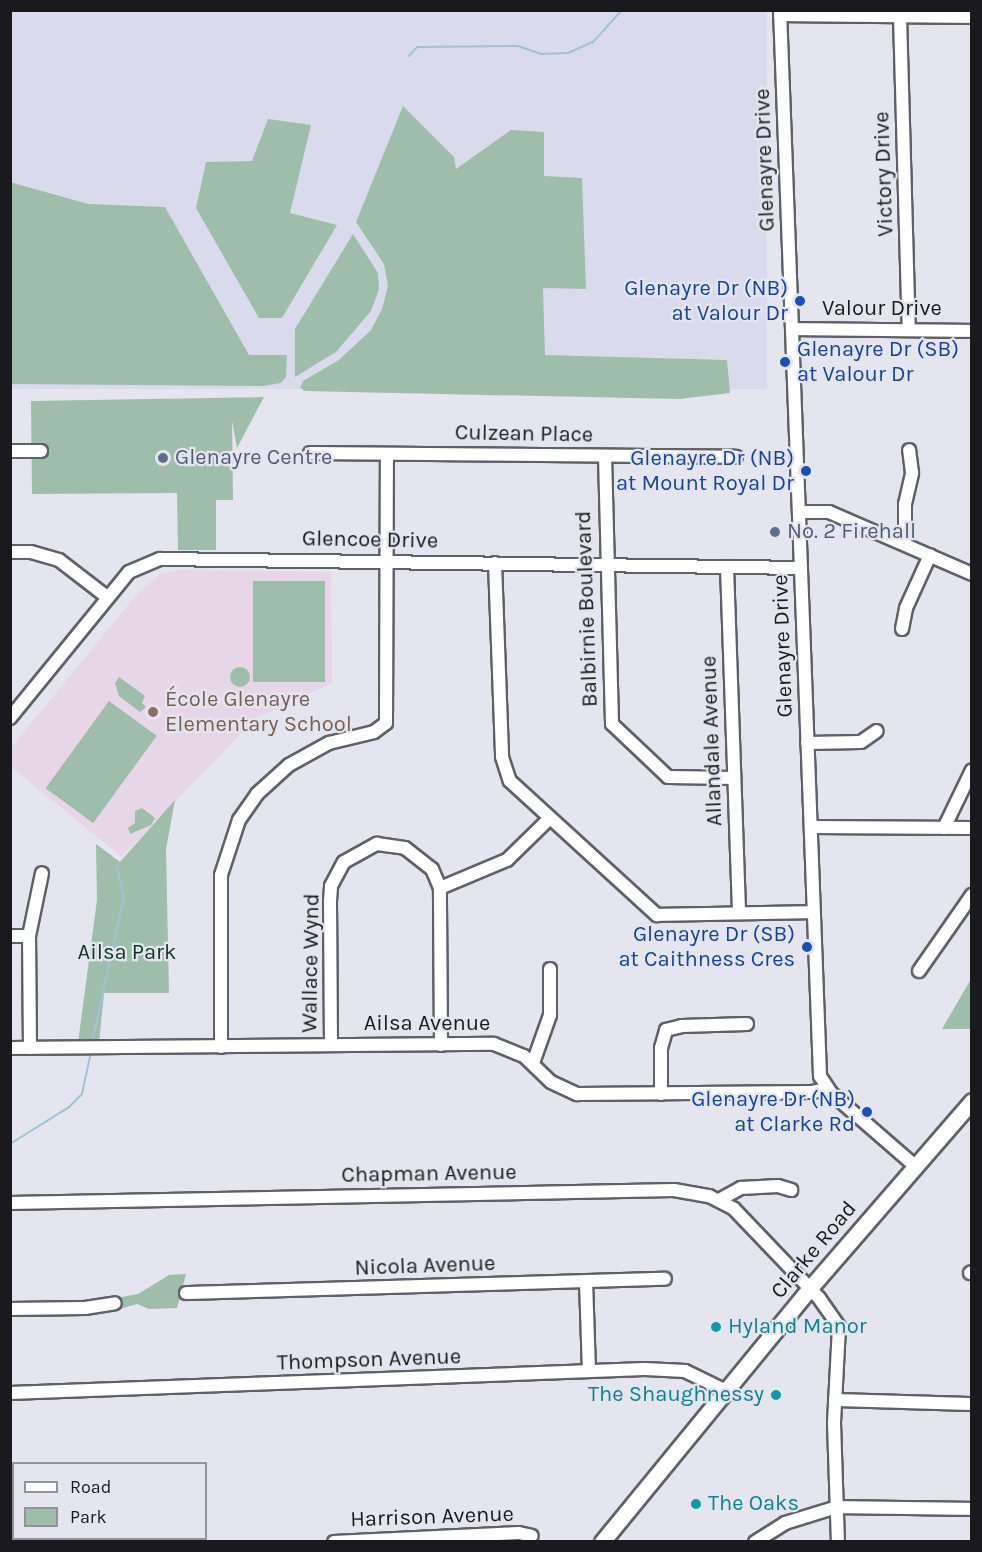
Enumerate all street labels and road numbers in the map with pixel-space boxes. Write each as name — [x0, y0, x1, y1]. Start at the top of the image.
street label: Glenayre Drive — [749, 88, 781, 232]
street label: Victory Drive — [869, 111, 899, 237]
street label: Valour Drive — [822, 296, 942, 322]
street label: Culzean Place — [455, 420, 593, 448]
street label: Balbirnie Boulevard — [570, 510, 604, 708]
street label: Glencoe Drive — [302, 526, 438, 554]
street label: Glenayre Drive — [767, 574, 799, 718]
street label: Allandale Avenue — [696, 655, 728, 827]
street label: Wallace Wynd — [297, 893, 325, 1033]
street label: Ailsa Avenue — [364, 1011, 490, 1037]
street label: Chapman Avenue — [341, 1159, 517, 1189]
street label: Clarke Road — [766, 1196, 862, 1304]
street label: Nicola Avenue — [354, 1250, 496, 1282]
street label: Thompson Avenue — [276, 1344, 462, 1376]
street label: Harrison Avenue — [350, 1501, 514, 1533]

